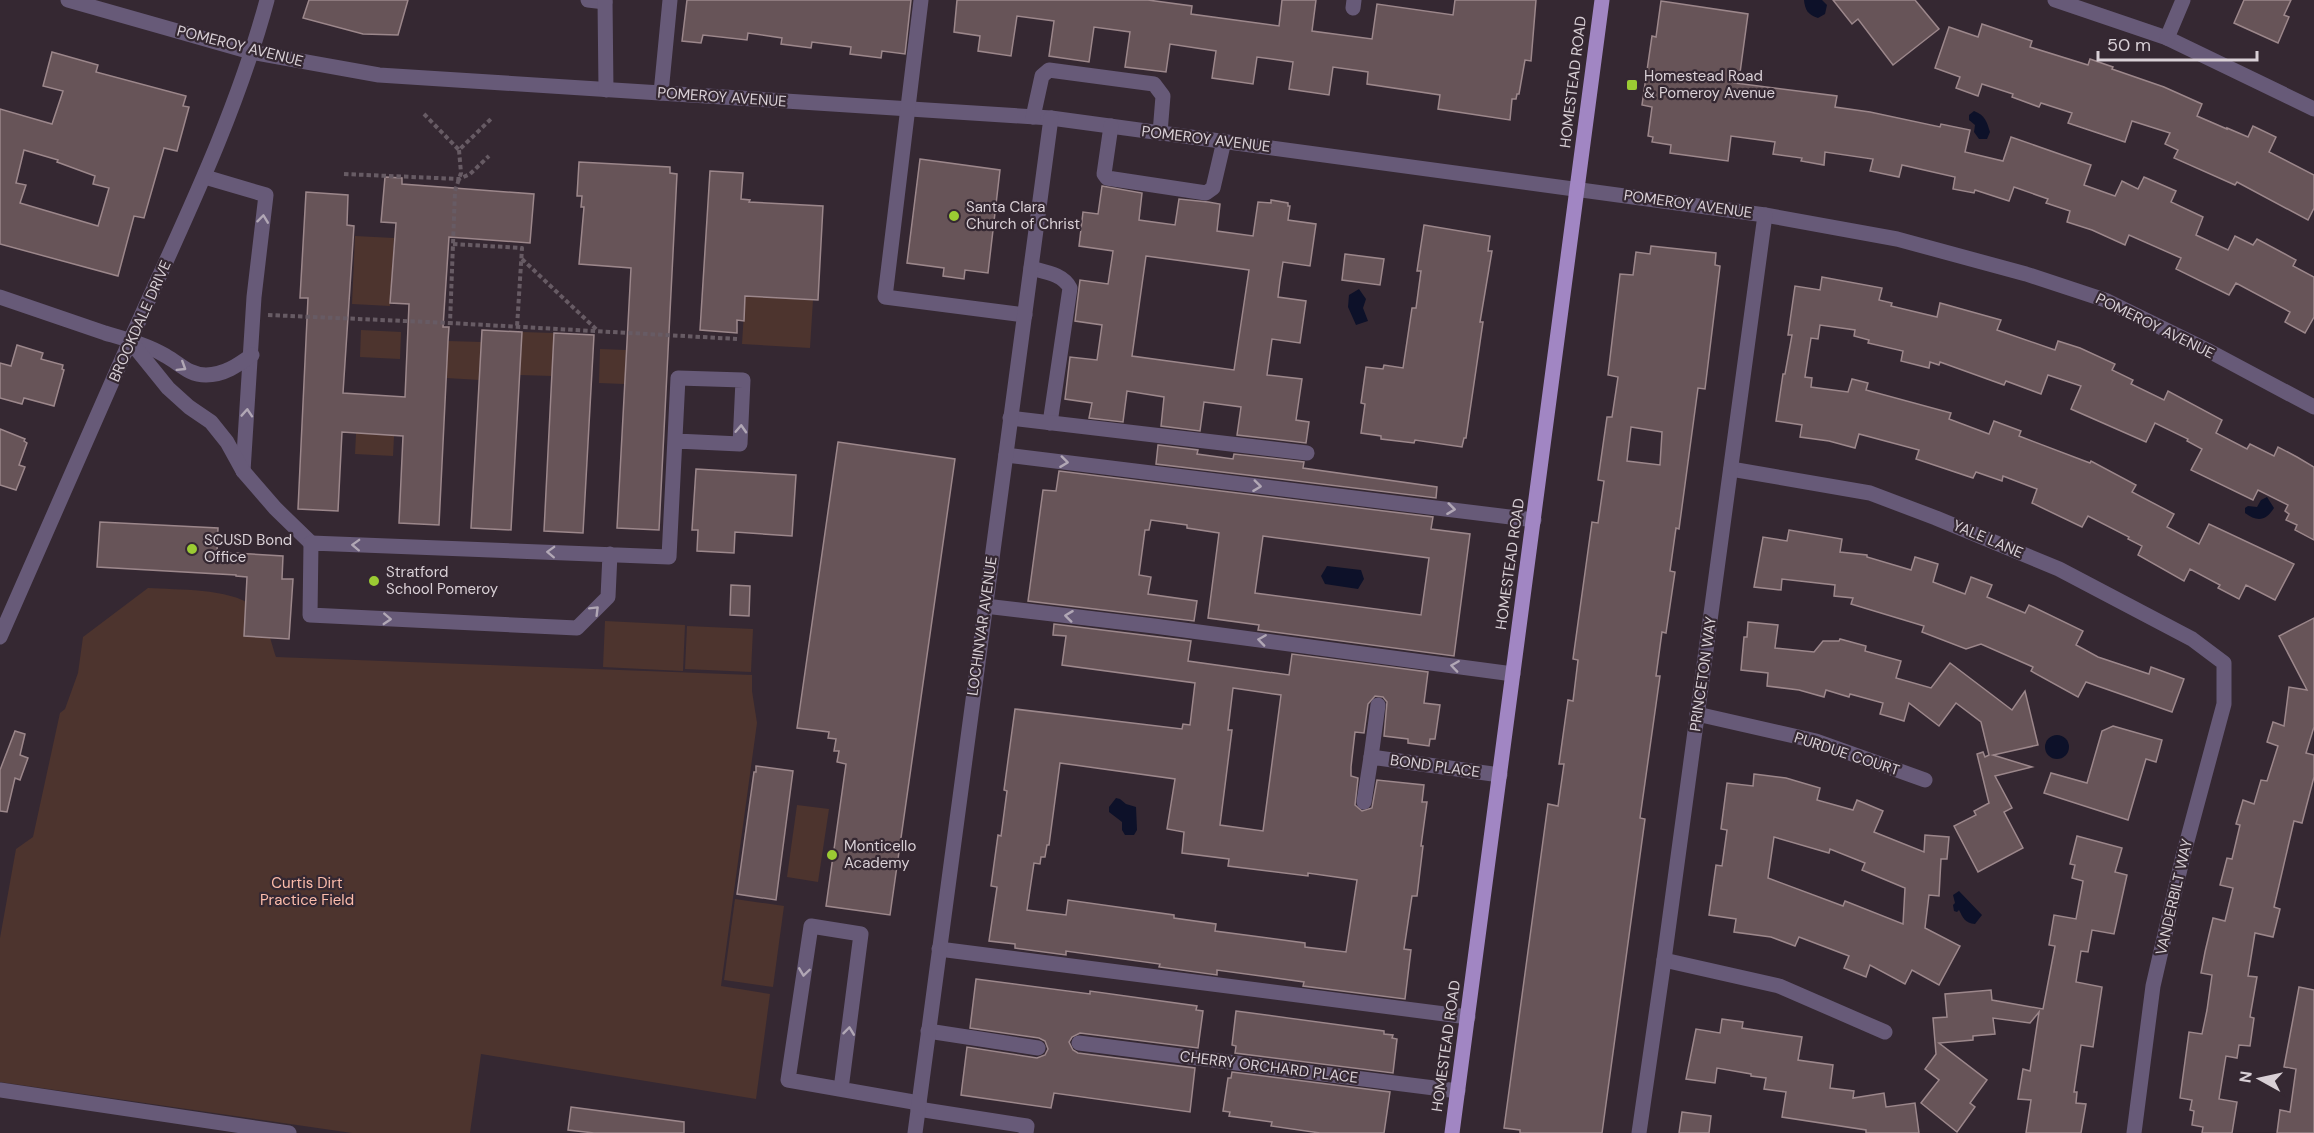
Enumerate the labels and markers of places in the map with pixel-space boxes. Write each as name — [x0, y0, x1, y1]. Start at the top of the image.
place label: Homestead Road & Pomeroy Avenue — [1644, 66, 1775, 103]
marker: Homestead Road & Pomeroy Avenue — [1625, 78, 1639, 92]
place label: Santa Clara Church of Christ — [966, 197, 1080, 234]
marker: Santa Clara Church of Christ — [947, 209, 961, 223]
place label: SCUSD Bond Office — [204, 530, 292, 567]
marker: SCUSD Bond Office — [185, 542, 199, 556]
place label: Stratford School Pomeroy — [386, 562, 499, 599]
marker: Stratford School Pomeroy — [367, 574, 381, 588]
place label: Monticello Academy — [844, 836, 916, 873]
marker: Monticello Academy — [825, 848, 839, 862]

